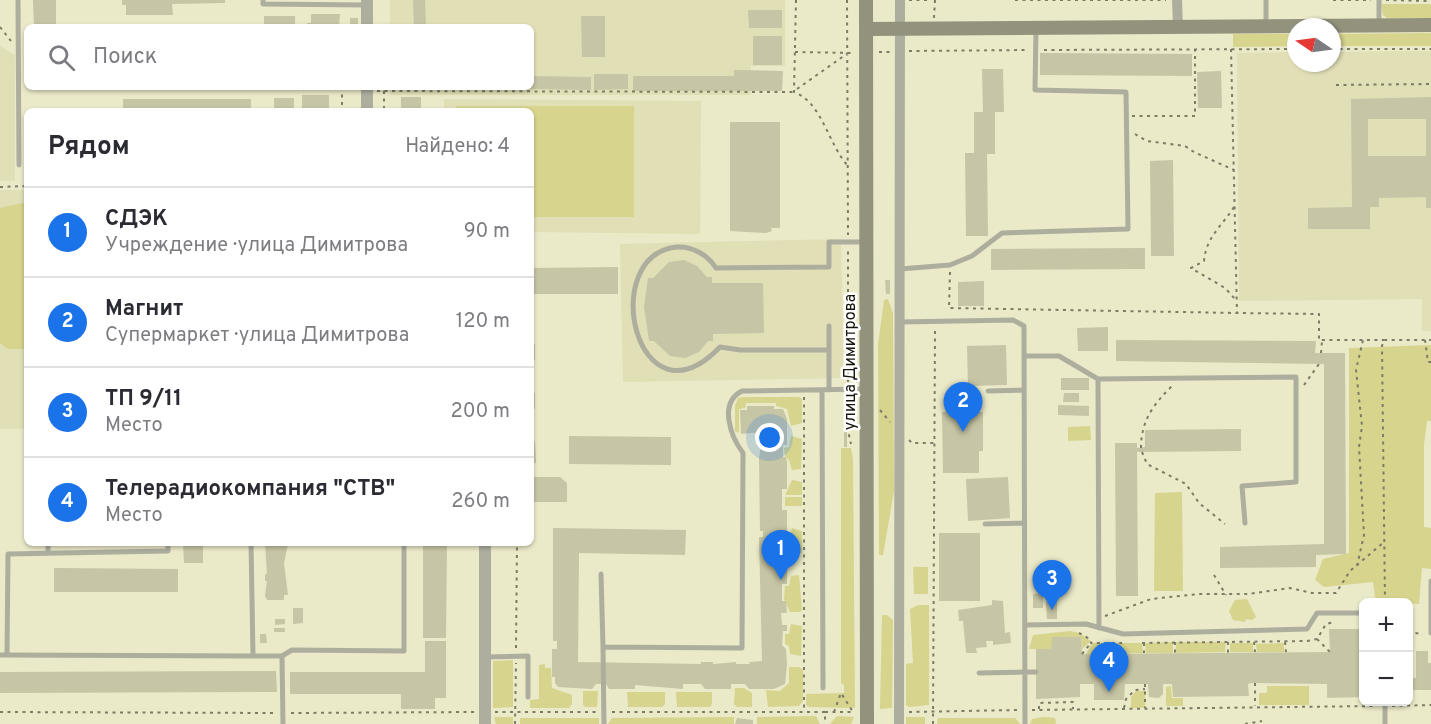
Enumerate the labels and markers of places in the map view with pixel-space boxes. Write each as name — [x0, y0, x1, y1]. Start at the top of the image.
pin: 2 — [944, 382, 982, 432]
pin: 1 — [762, 530, 800, 580]
pin: 3 — [1032, 560, 1072, 610]
pin: 4 — [1090, 642, 1128, 692]

